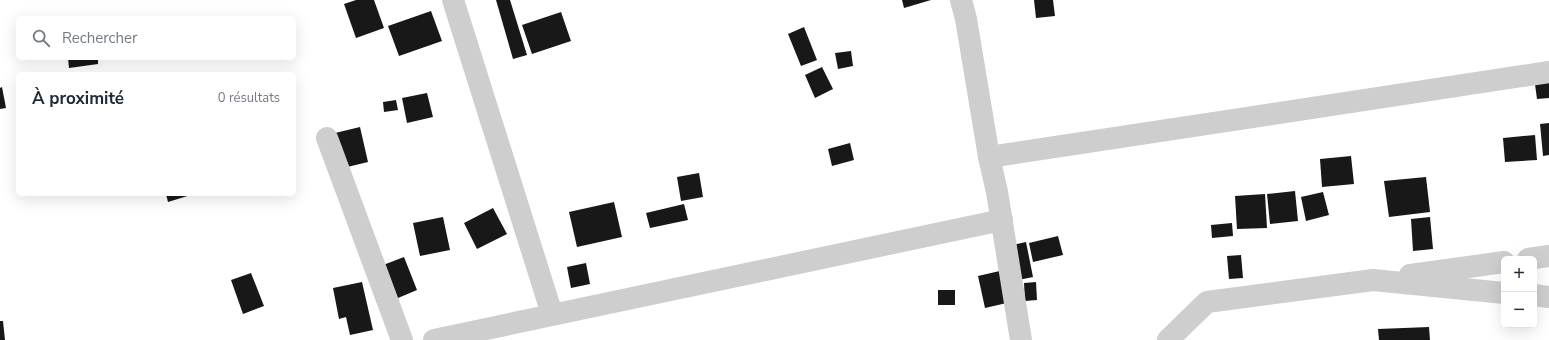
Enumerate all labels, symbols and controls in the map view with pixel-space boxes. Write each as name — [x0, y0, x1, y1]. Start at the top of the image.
search box — [16, 16, 296, 60]
icon: search — [30, 27, 52, 49]
text: Rechercher — [62, 28, 137, 48]
text: À proximité — [32, 87, 124, 110]
text: 0 résultats — [218, 89, 280, 107]
map controls — [1501, 256, 1537, 328]
button: + — [1501, 256, 1537, 292]
button: − — [1501, 292, 1537, 328]

